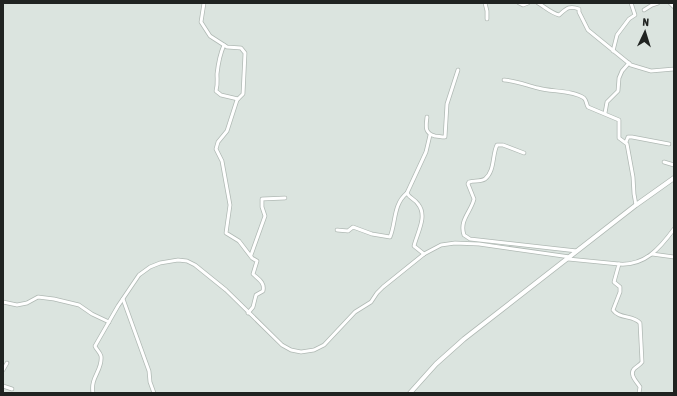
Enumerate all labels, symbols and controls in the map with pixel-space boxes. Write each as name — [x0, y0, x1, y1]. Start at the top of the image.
north arrow — [625, 12, 665, 52]
text: N — [642, 16, 649, 28]

